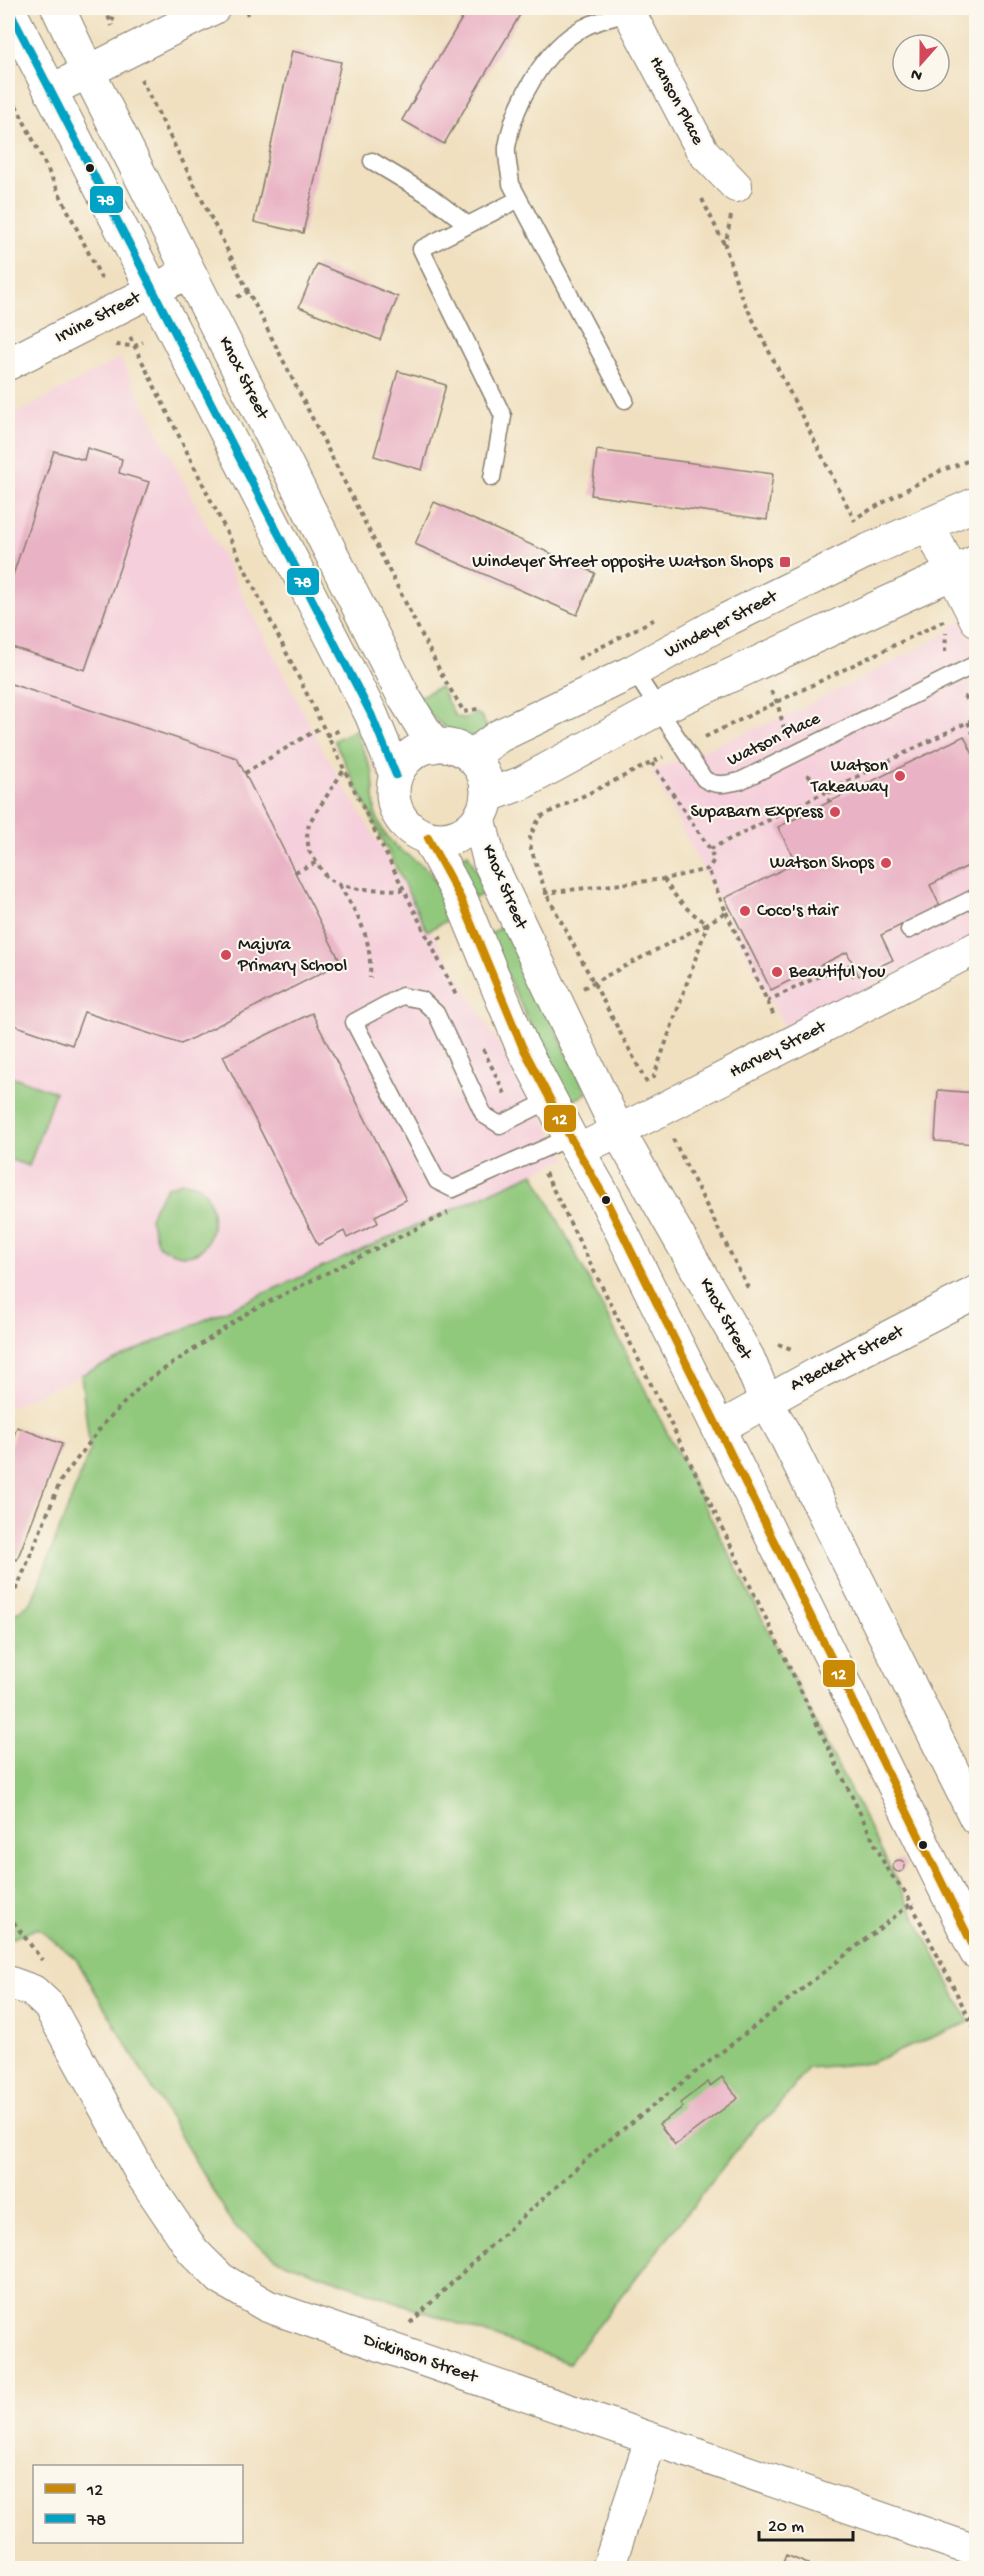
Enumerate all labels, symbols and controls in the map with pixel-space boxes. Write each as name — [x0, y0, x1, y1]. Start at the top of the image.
north arrow — [891, 33, 951, 93]
street label: Hanson Place — [644, 53, 708, 149]
text: N — [908, 63, 925, 84]
unlabelled marker — [84, 162, 96, 174]
line badge: 78 — [89, 185, 124, 214]
text: 78 — [96, 193, 115, 212]
street label: Irvine Street — [52, 287, 146, 348]
street label: Knox Street — [213, 333, 273, 424]
place label: Windeyer Street opposite Watson Shops — [472, 552, 774, 573]
marker: Windeyer Street opposite Watson Shops — [778, 555, 792, 569]
line badge: 78 — [286, 567, 320, 596]
text: 78 — [293, 575, 312, 594]
street label: Windeyer Street — [661, 586, 782, 663]
street label: Watson Place — [724, 708, 825, 772]
place label: Watson Takeaway — [810, 756, 888, 798]
marker: Watson Takeaway — [893, 769, 907, 783]
place label: SupaBarn Express — [691, 802, 824, 823]
marker: SupaBarn Express — [828, 805, 842, 819]
street label: Knox Street — [477, 842, 532, 934]
place label: Watson Shops — [770, 853, 875, 874]
marker: Watson Shops — [879, 856, 893, 870]
place label: Coco's Hair — [757, 901, 839, 922]
marker: Coco's Hair — [738, 904, 752, 918]
place label: Majura Primary School — [237, 935, 347, 977]
marker: Majura Primary School — [219, 948, 233, 962]
place label: Beautiful You — [788, 962, 886, 983]
marker: Beautiful You — [770, 965, 784, 979]
street label: Harvey Street — [726, 1016, 831, 1083]
line badge: 12 — [543, 1104, 577, 1133]
text: 12 — [552, 1112, 567, 1131]
unlabelled marker — [600, 1194, 612, 1206]
street label: Knox Street — [694, 1275, 757, 1365]
street label: A'Beckett Street — [787, 1321, 909, 1397]
line badge: 12 — [822, 1659, 856, 1688]
text: 12 — [831, 1667, 846, 1686]
unlabelled marker — [917, 1839, 929, 1851]
street label: Dickinson Street — [359, 2329, 481, 2389]
legend — [33, 2465, 243, 2543]
text: 12 — [86, 2481, 103, 2502]
scale bar — [759, 2504, 854, 2542]
text: 78 — [86, 2511, 106, 2532]
text: 20 m — [768, 2517, 804, 2538]

